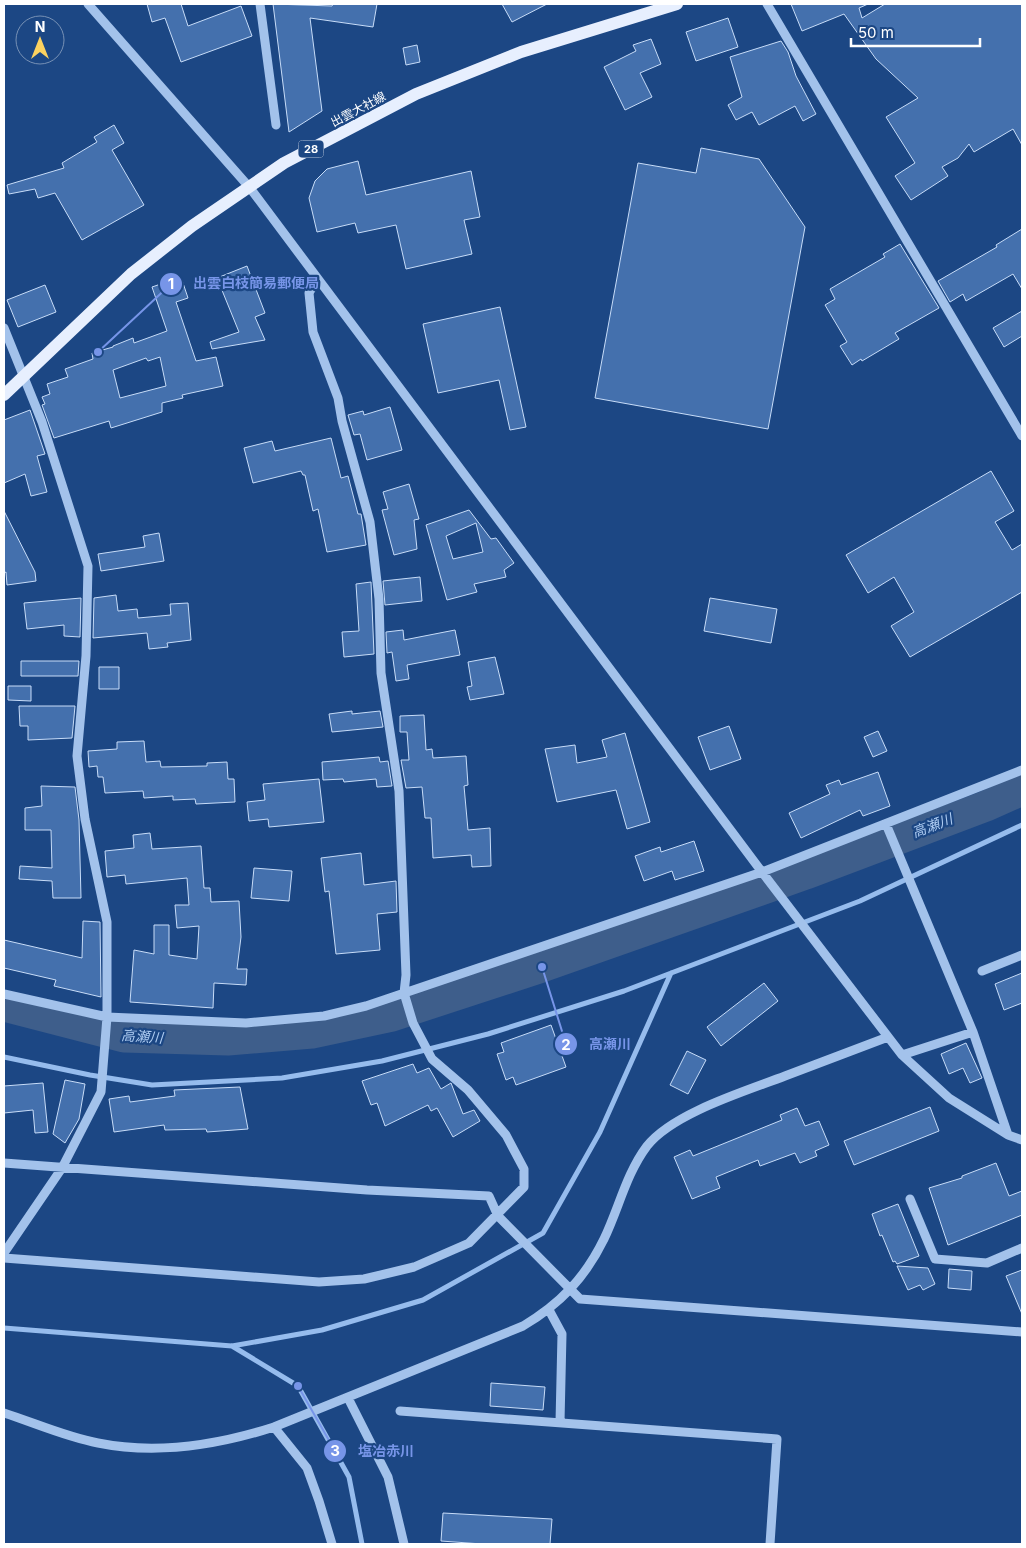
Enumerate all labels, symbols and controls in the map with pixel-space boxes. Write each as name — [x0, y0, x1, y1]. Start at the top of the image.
north arrow — [15, 15, 65, 65]
scale bar — [851, 15, 980, 47]
text: N — [35, 18, 45, 35]
text: 50 m — [858, 23, 894, 42]
street label: 出雲大社線 — [328, 88, 388, 130]
road number: 28 — [298, 140, 324, 158]
callout: 出雲白枝簡易郵便局 — [158, 269, 329, 298]
text: 1 — [168, 274, 174, 293]
text: 出雲白枝簡易郵便局 — [193, 274, 319, 291]
water label: 高瀬川 — [909, 809, 957, 840]
water label: 高瀬川 — [120, 1026, 166, 1046]
callout: 高瀬川 — [554, 1030, 641, 1059]
text: 2 — [561, 1035, 571, 1054]
text: 高瀬川 — [589, 1035, 631, 1052]
callout: 塩冶赤川 — [323, 1436, 424, 1465]
text: 3 — [330, 1441, 340, 1460]
text: 塩冶赤川 — [358, 1442, 414, 1459]

